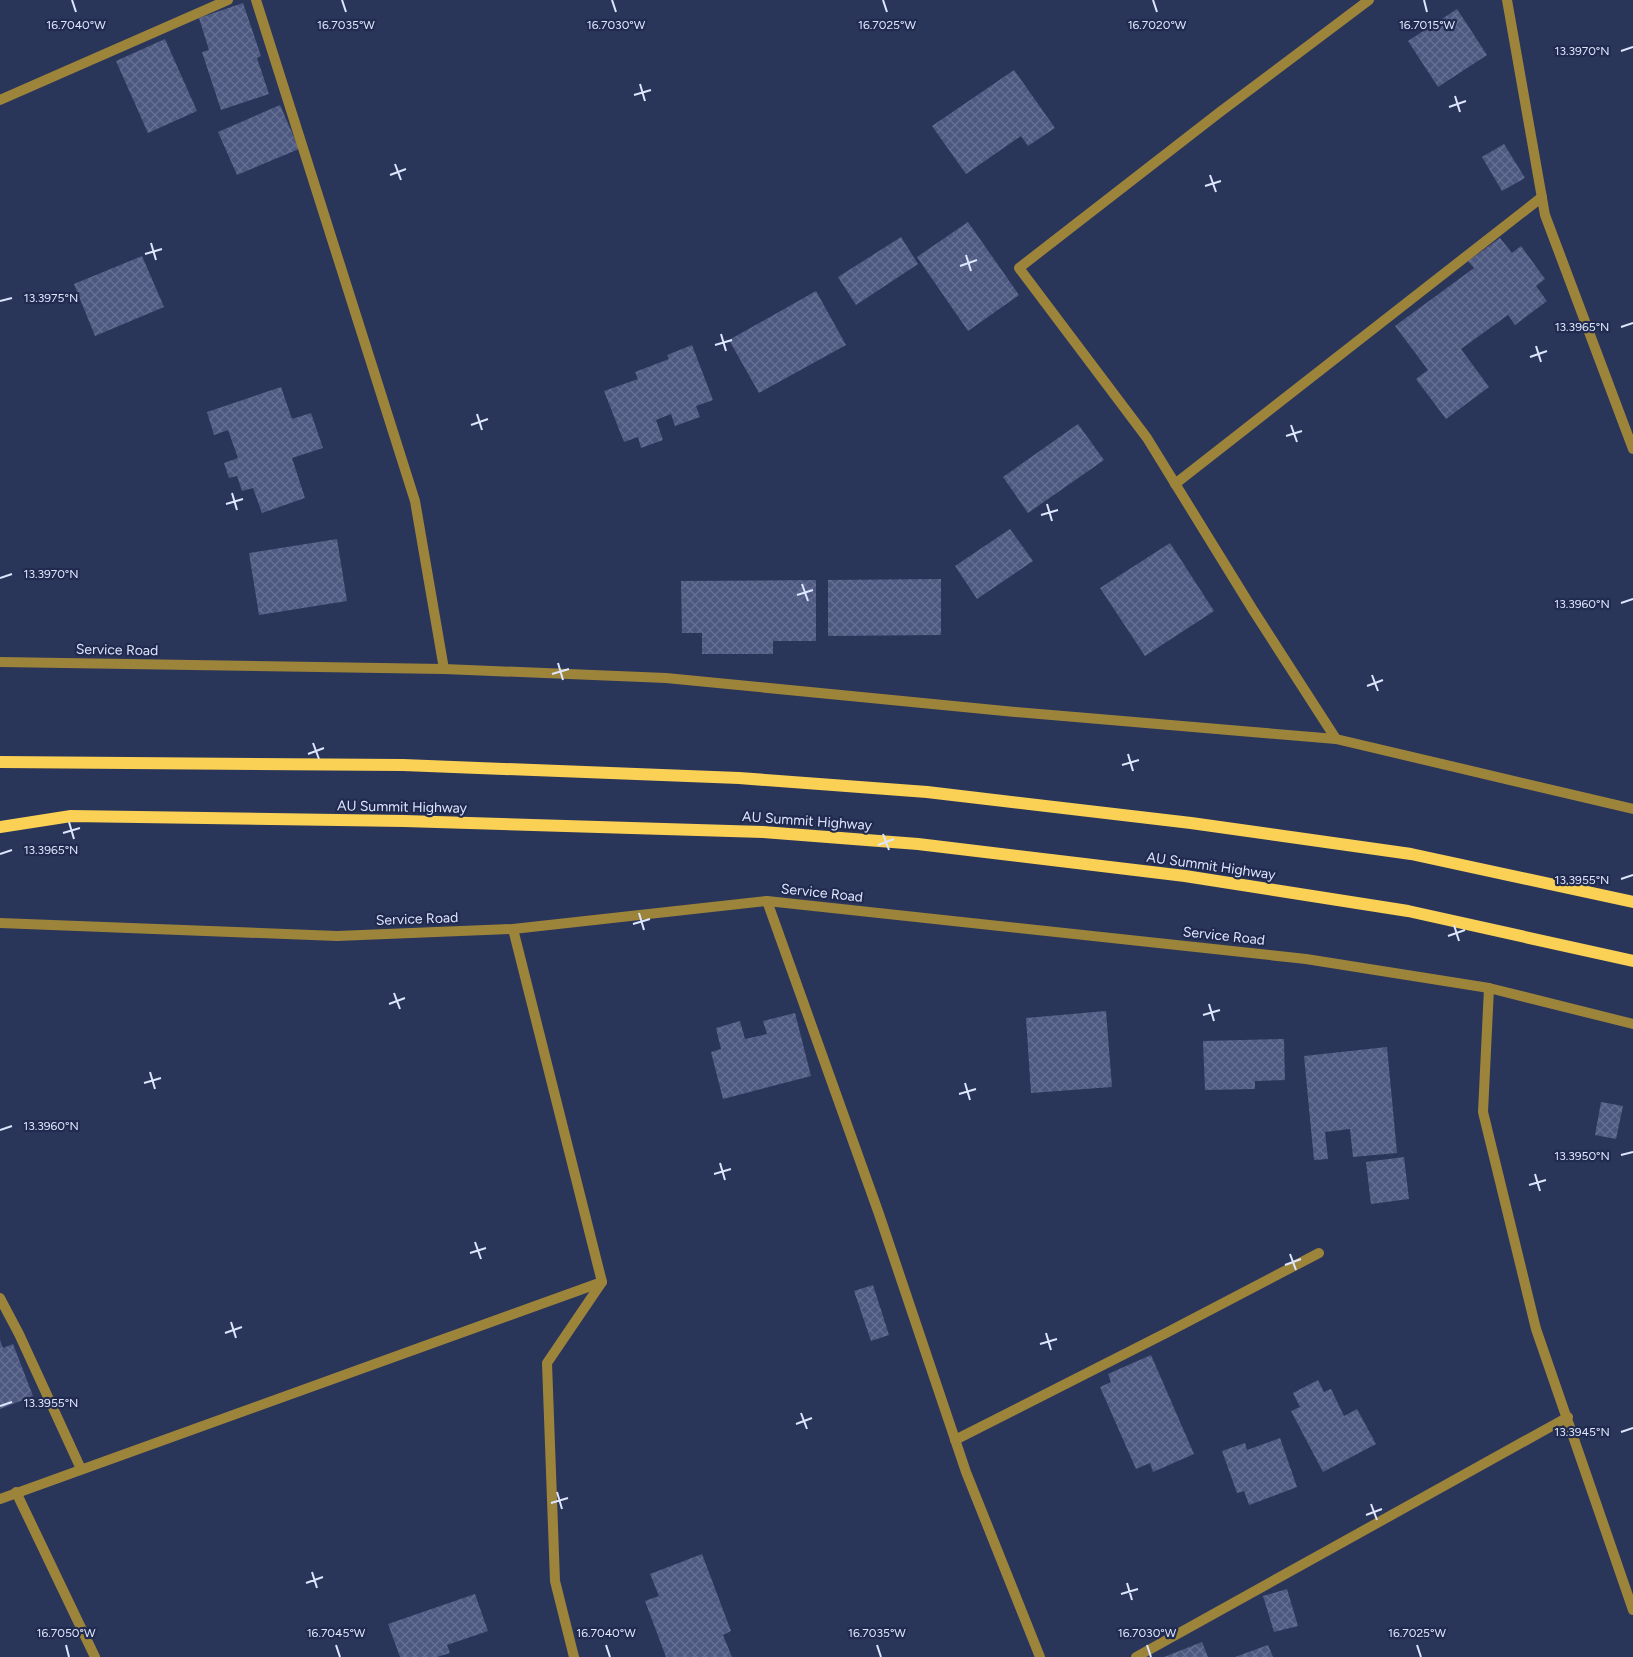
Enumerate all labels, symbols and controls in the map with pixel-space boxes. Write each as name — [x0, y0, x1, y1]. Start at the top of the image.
text: 16.7040°W — [46, 18, 106, 32]
text: 16.7035°W — [317, 18, 375, 32]
text: 16.7030°W — [587, 18, 646, 32]
text: 16.7025°W — [858, 18, 916, 32]
text: 16.7020°W — [1128, 18, 1187, 32]
text: 16.7015°W — [1399, 18, 1456, 32]
text: 13.3970°N — [1554, 44, 1610, 58]
text: 13.3975°N — [24, 291, 78, 305]
text: 13.3965°N — [1555, 320, 1609, 334]
text: 13.3970°N — [23, 567, 79, 581]
text: 13.3960°N — [1554, 597, 1610, 611]
street label: Service Road — [76, 641, 158, 659]
street label: AU Summit Highway — [337, 797, 468, 817]
street label: AU Summit Highway — [742, 808, 873, 834]
text: 13.3965°N — [24, 843, 78, 857]
street label: AU Summit Highway — [1145, 849, 1277, 884]
text: 13.3955°N — [1555, 873, 1609, 887]
street label: Service Road — [780, 880, 864, 906]
street label: Service Road — [376, 909, 458, 929]
street label: Service Road — [1182, 923, 1266, 949]
text: 13.3960°N — [23, 1119, 79, 1133]
text: 13.3950°N — [1554, 1149, 1610, 1163]
text: 13.3955°N — [24, 1396, 78, 1410]
text: 13.3945°N — [1554, 1425, 1610, 1439]
text: 16.7050°W — [37, 1626, 96, 1640]
text: 16.7045°W — [307, 1626, 366, 1640]
text: 16.7040°W — [576, 1626, 636, 1640]
text: 16.7035°W — [848, 1626, 906, 1640]
text: 16.7030°W — [1118, 1626, 1177, 1640]
text: 16.7025°W — [1388, 1626, 1446, 1640]

